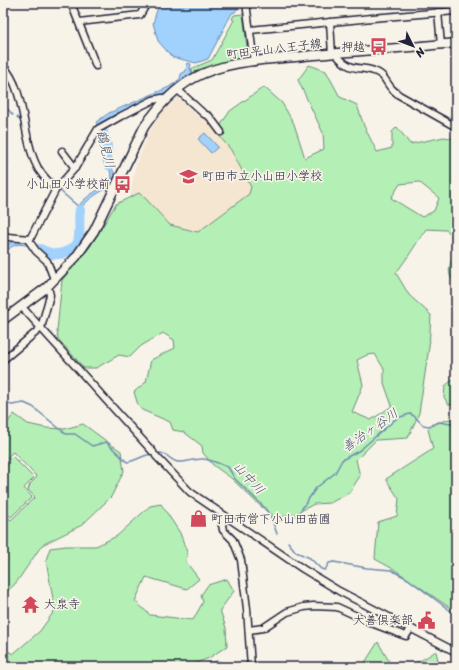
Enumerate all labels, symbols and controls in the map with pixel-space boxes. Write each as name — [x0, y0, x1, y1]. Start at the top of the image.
north arrow — [393, 26, 433, 66]
street label: 町田平山八王子線 — [225, 32, 323, 66]
place label: 押越 — [341, 36, 365, 58]
bus stop icon: 押越 — [368, 37, 388, 57]
text: N — [410, 42, 430, 62]
water label: 鶴見川 — [90, 127, 122, 171]
place label: 町田市立小山田小学校 — [202, 165, 322, 187]
school or university icon: 町田市立小山田小学校 — [179, 166, 199, 186]
place label: 小山田小学校前 — [26, 173, 110, 195]
bus stop icon: 小山田小学校前 — [113, 174, 133, 194]
water label: 善治ヶ谷川 — [337, 402, 403, 458]
water label: 山中川 — [227, 456, 271, 500]
place label: 町田市営下小山田苗圃 — [211, 508, 331, 530]
shop icon: 町田市営下小山田苗圃 — [188, 509, 208, 529]
place label: 大泉寺 — [44, 593, 80, 615]
temple icon: 大泉寺 — [21, 594, 41, 614]
place label: 大善倶楽部 — [353, 609, 413, 631]
public building icon: 大善倶楽部 — [416, 610, 436, 630]

